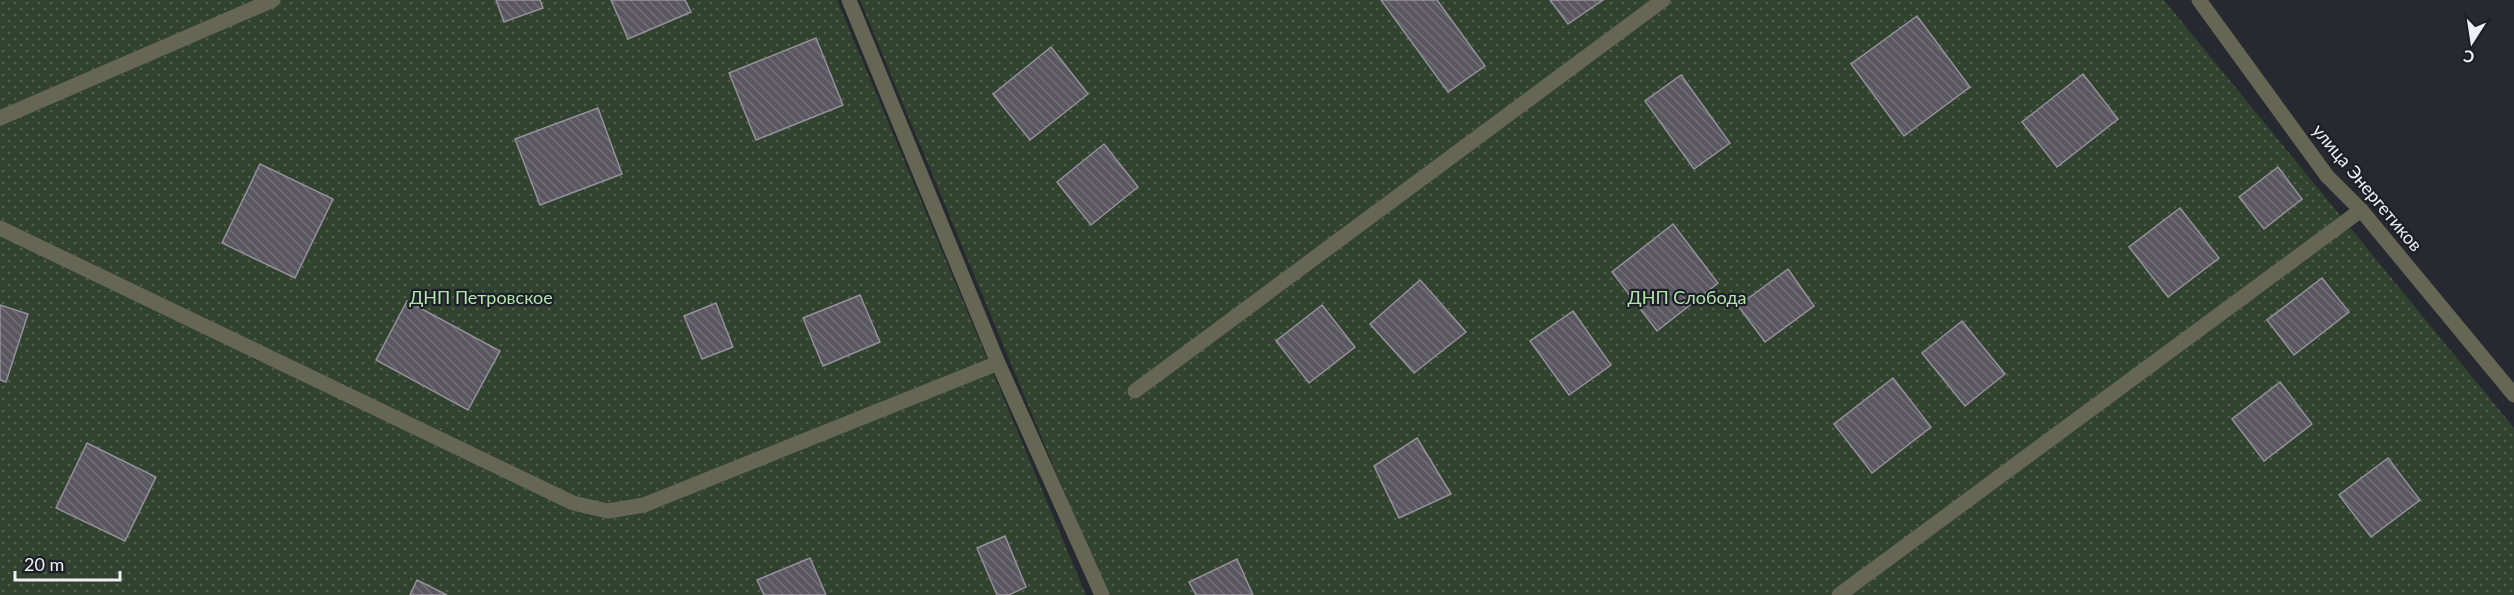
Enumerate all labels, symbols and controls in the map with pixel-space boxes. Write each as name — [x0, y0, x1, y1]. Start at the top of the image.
north arrow — [2442, 12, 2502, 72]
text: С — [2461, 47, 2476, 68]
street label: улица Энергетиков — [2308, 119, 2427, 256]
park label: ДНП Петровское — [409, 286, 553, 308]
park label: ДНП Слобода — [1628, 286, 1746, 308]
scale bar — [15, 544, 120, 582]
text: 20 m — [24, 553, 64, 575]

